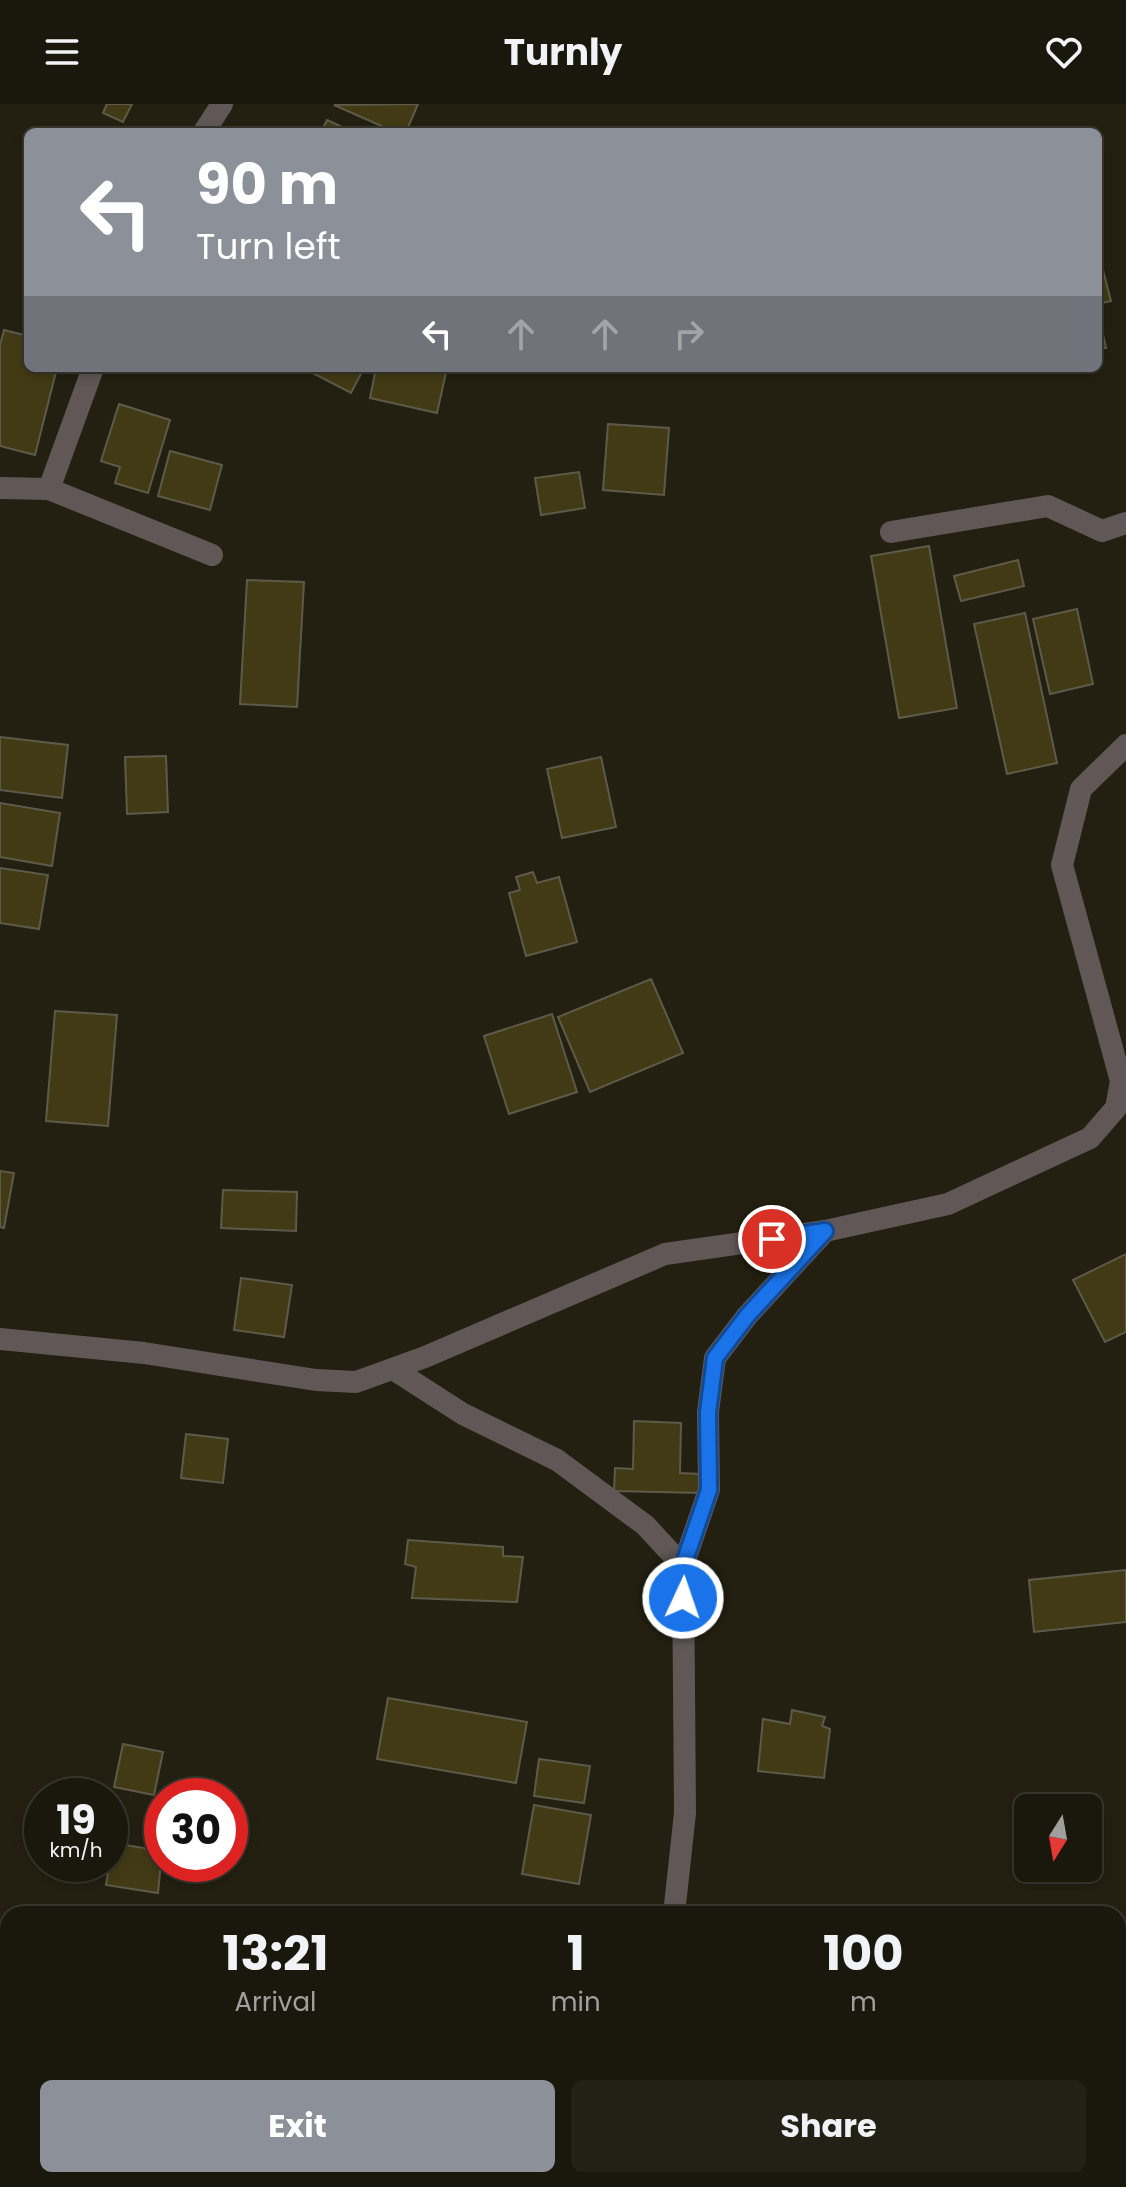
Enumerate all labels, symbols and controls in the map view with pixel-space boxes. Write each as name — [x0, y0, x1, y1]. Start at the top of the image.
text: Turnly — [504, 27, 622, 78]
icon: menu — [40, 30, 84, 74]
icon: heart — [1042, 30, 1086, 74]
text: 90 m — [196, 145, 338, 224]
icon: left — [64, 160, 168, 264]
text: Turn left — [196, 221, 341, 272]
icon: left — [415, 312, 459, 356]
icon: ahead — [499, 312, 543, 356]
icon: ahead — [583, 312, 627, 356]
icon: right — [667, 312, 711, 356]
pin — [738, 1205, 806, 1273]
icon: arrive — [750, 1217, 794, 1261]
position arrow — [641, 1556, 725, 1640]
speed limit sign: 30 — [144, 1778, 248, 1882]
text: 19 — [56, 1792, 96, 1848]
north arrow — [1014, 1794, 1102, 1882]
map controls — [1014, 1794, 1102, 1882]
text: km/h — [49, 1836, 103, 1864]
text: 13:21 — [222, 1920, 329, 1987]
text: 1 — [567, 1920, 585, 1987]
text: 100 — [823, 1920, 904, 1987]
text: Arrival — [234, 1984, 316, 2020]
text: min — [551, 1984, 601, 2020]
text: m — [850, 1984, 877, 2020]
button: Exit — [40, 2080, 555, 2172]
button: Share — [571, 2080, 1086, 2172]

